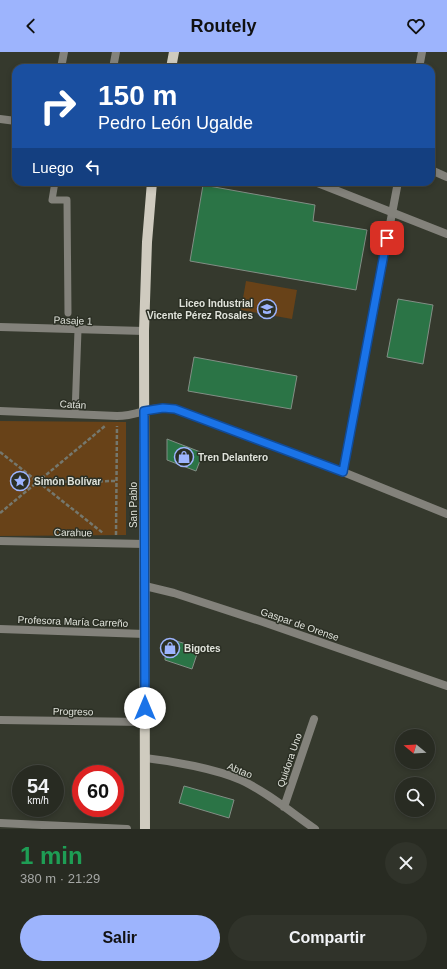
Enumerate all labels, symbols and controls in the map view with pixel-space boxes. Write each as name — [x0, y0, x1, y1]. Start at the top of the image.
icon: back — [20, 15, 42, 37]
icon: heart — [405, 15, 427, 37]
text: Routely — [190, 16, 257, 36]
icon: right — [32, 80, 84, 132]
text: 150 m — [98, 80, 177, 111]
text: Pedro León Ugalde — [98, 113, 253, 133]
icon: left — [82, 156, 104, 178]
text: Luego — [32, 159, 74, 176]
pin — [370, 221, 404, 255]
icon: arrive — [376, 227, 398, 249]
place label: Liceo Industrial Vicente Pérez Rosales — [147, 298, 253, 321]
school or university icon: Liceo Industrial Vicente Pérez Rosales — [256, 298, 278, 320]
street label: Pasaje 1 — [53, 314, 93, 327]
street label: Catán — [59, 398, 87, 411]
shop icon: Tren Delantero — [173, 446, 195, 468]
place label: Tren Delantero — [198, 452, 268, 463]
place icon: Simón Bolívar — [9, 470, 31, 492]
place label: Simón Bolívar — [34, 476, 101, 487]
street label: San Pablo — [128, 481, 139, 528]
street label: Carahue — [54, 527, 93, 538]
street label: Gaspar de Orense — [259, 606, 341, 643]
street label: Profesora María Carreño — [18, 614, 129, 629]
shop icon: Bigotes — [159, 637, 181, 659]
place label: Bigotes — [184, 643, 221, 654]
position arrow — [124, 687, 166, 729]
street label: Progreso — [53, 706, 94, 717]
north arrow — [395, 729, 435, 769]
map controls — [395, 729, 435, 817]
street label: Quidora Uno — [275, 731, 304, 789]
street label: Abtao — [226, 760, 254, 781]
speed limit sign: 60 — [72, 765, 124, 817]
text: 54 — [27, 775, 49, 797]
button: search — [395, 777, 435, 817]
text: km/h — [27, 795, 49, 806]
text: 1 min — [20, 842, 83, 869]
button: close — [385, 842, 427, 884]
text: 380 m · 21:29 — [20, 871, 100, 886]
button: Salir — [20, 915, 220, 961]
button: Compartir — [228, 915, 427, 961]

